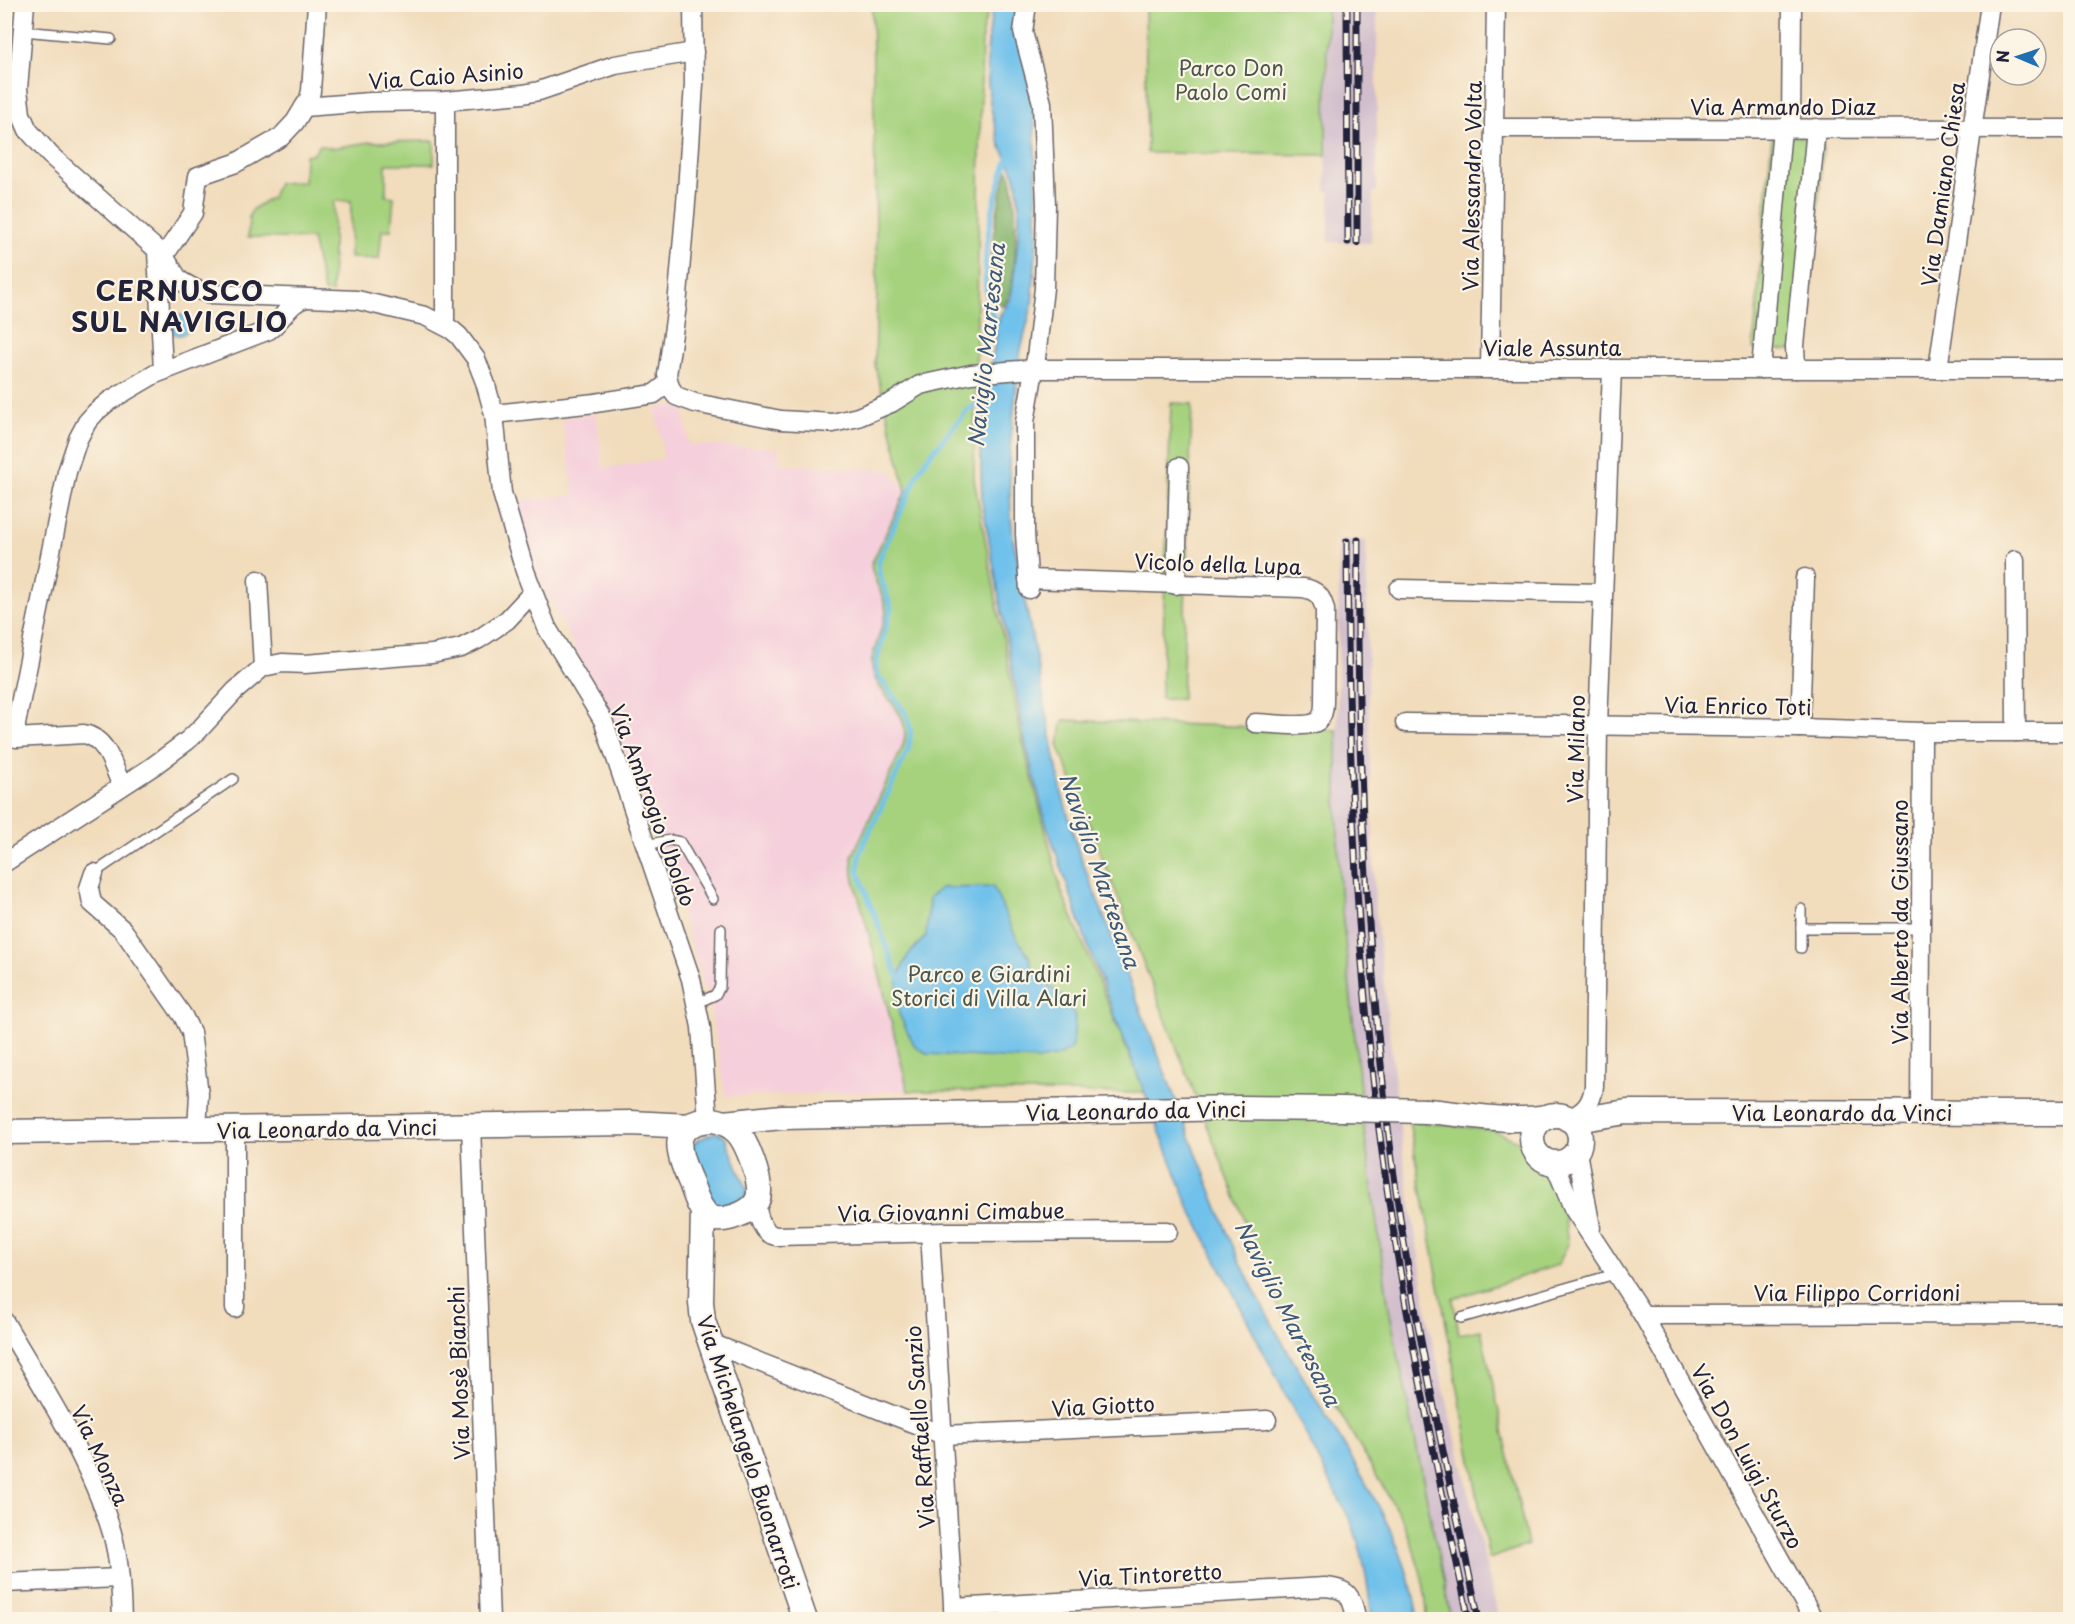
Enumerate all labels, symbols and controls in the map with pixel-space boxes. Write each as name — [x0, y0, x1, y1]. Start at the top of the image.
north arrow — [1988, 27, 2048, 87]
text: N — [1990, 50, 2014, 63]
park label: Parco Don Paolo Comi — [1175, 51, 1287, 107]
street label: Via Caio Asinio — [367, 54, 525, 96]
street label: Via Damiano Chiesa — [1912, 79, 1972, 289]
street label: Via Alessandro Volta — [1453, 80, 1489, 292]
street label: Via Armando Diaz — [1690, 90, 1876, 122]
water label: Naviglio Martesana — [958, 240, 1012, 449]
district label: CERNUSCO SUL NAVIGLIO — [71, 269, 289, 341]
street label: Viale Assunta — [1483, 331, 1621, 363]
street label: Vicolo della Lupa — [1134, 544, 1302, 582]
street label: Via Enrico Toti — [1664, 688, 1812, 722]
street label: Via Milano — [1558, 694, 1592, 804]
street label: Via Ambrogio Uboldo — [603, 700, 705, 910]
water label: Naviglio Martesana — [1052, 768, 1150, 973]
street label: Via Alberto da Giussano — [1883, 799, 1915, 1045]
park label: Parco e Giardini Storici di Villa Alari — [891, 957, 1087, 1013]
street label: Via Leonardo da Vinci — [1025, 1092, 1247, 1128]
street label: Via Leonardo da Vinci — [1732, 1096, 1952, 1128]
street label: Via Leonardo da Vinci — [216, 1110, 438, 1146]
street label: Via Giovanni Cimabue — [837, 1193, 1065, 1229]
water label: Naviglio Martesana — [1228, 1214, 1351, 1413]
street label: Via Filippo Corridoni — [1754, 1276, 1960, 1308]
street label: Via Mosè Bianchi — [439, 1285, 477, 1461]
street label: Via Michelangelo Buonarroti — [689, 1311, 809, 1593]
street label: Via Raffaello Sanzio — [896, 1324, 942, 1530]
street label: Via Don Luigi Sturzo — [1684, 1358, 1812, 1554]
street label: Via Giotto — [1050, 1386, 1156, 1424]
street label: Via Monza — [64, 1399, 139, 1511]
street label: Via Tintoretto — [1077, 1554, 1223, 1594]

